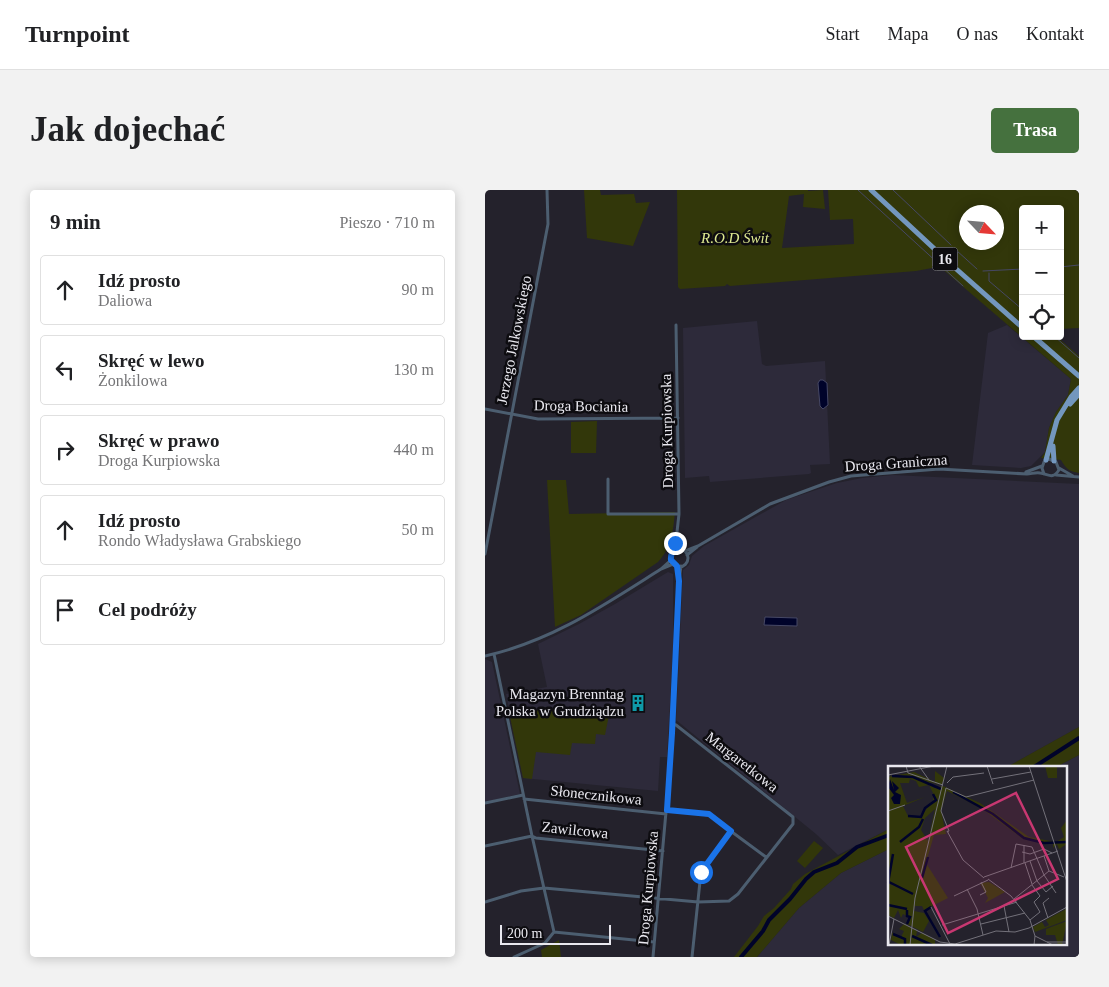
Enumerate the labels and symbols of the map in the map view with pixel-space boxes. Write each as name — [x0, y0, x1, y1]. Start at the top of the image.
north arrow — [959, 205, 1004, 250]
park label: R.O.D Świt — [700, 230, 770, 246]
road number: 16 — [933, 248, 957, 270]
street label: Jerzego Jalkowskiego — [494, 274, 534, 406]
street label: Droga Kurpiowska — [658, 373, 676, 488]
street label: Droga Bociania — [534, 397, 629, 415]
street label: Droga Graniczna — [844, 451, 948, 475]
route end — [664, 532, 687, 555]
place label: Magazyn Brenntag Polska w Grudziądzu — [496, 686, 624, 719]
building icon: Magazyn Brenntag Polska w Grudziądzu — [628, 693, 648, 713]
street label: Margaretkowa — [703, 729, 782, 795]
inset map — [888, 766, 1067, 944]
street label: Słonecznikowa — [550, 782, 643, 808]
street label: Zawilcowa — [541, 819, 609, 841]
street label: Droga Kurpiowska — [635, 830, 661, 946]
route start — [690, 861, 713, 884]
scale bar — [500, 922, 611, 945]

